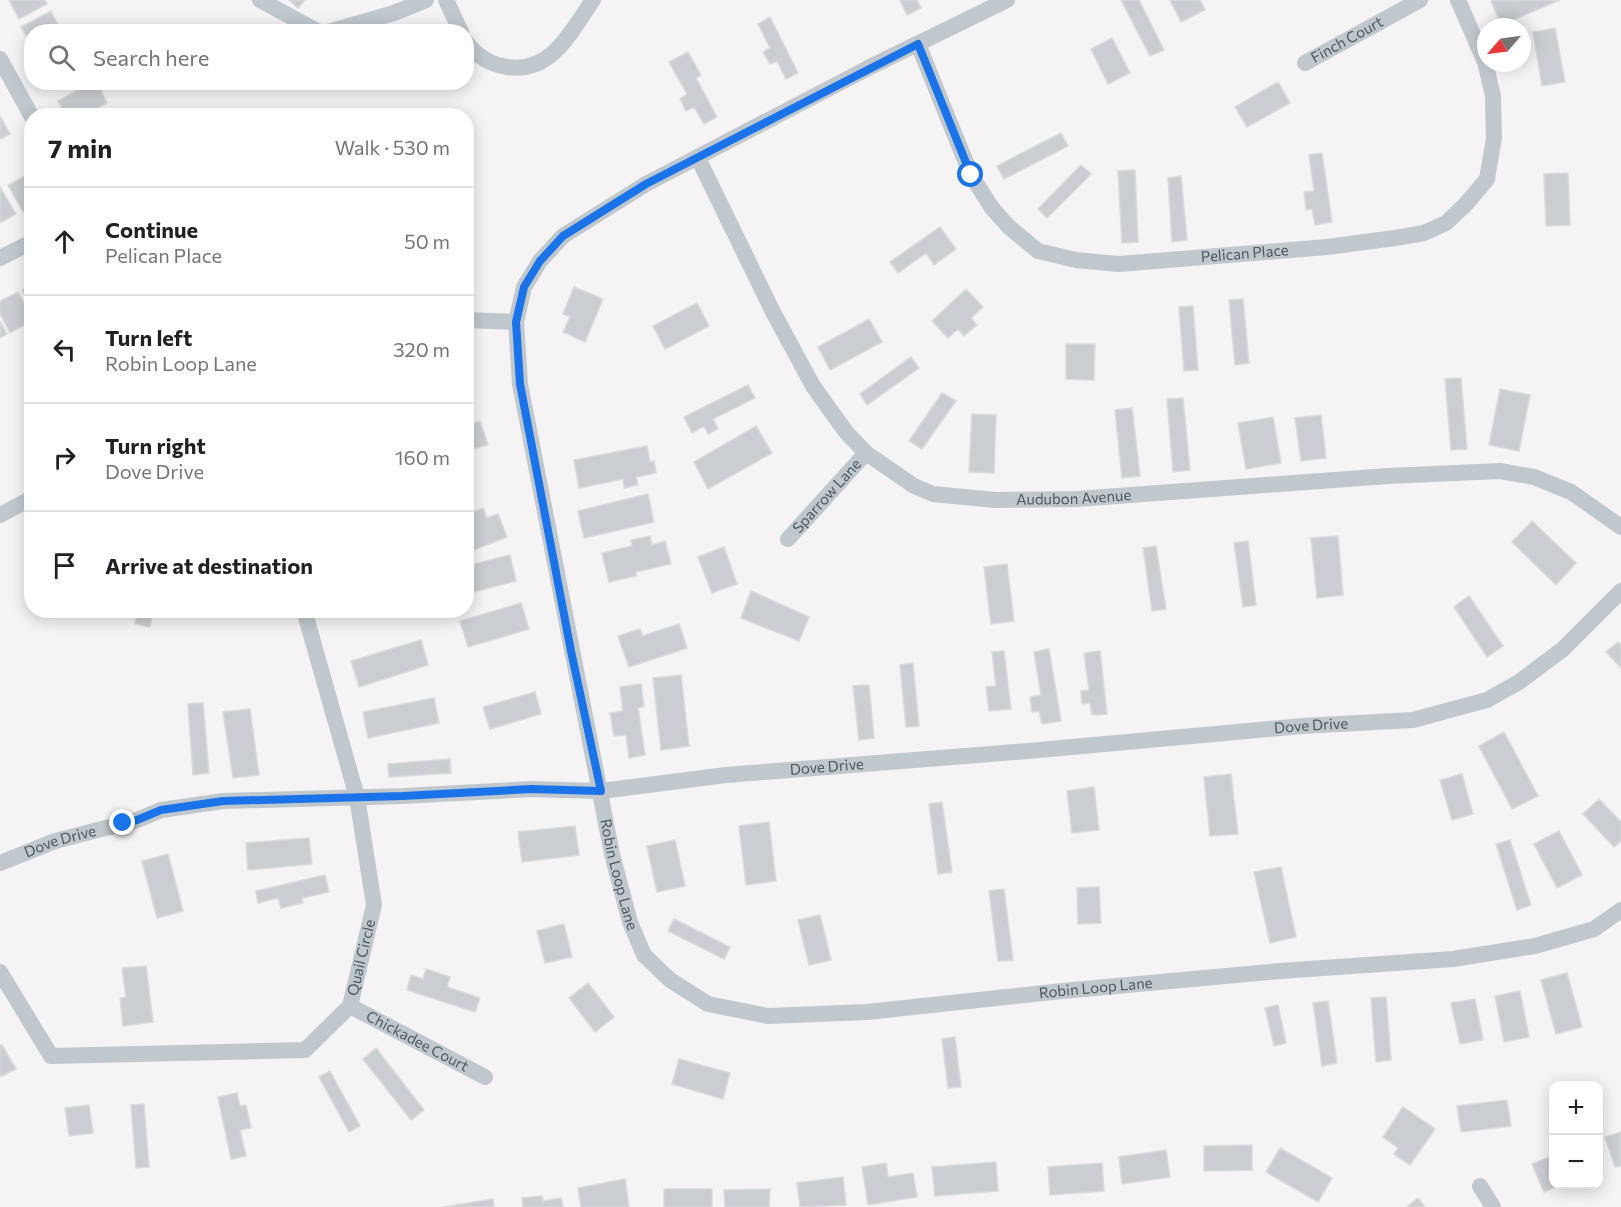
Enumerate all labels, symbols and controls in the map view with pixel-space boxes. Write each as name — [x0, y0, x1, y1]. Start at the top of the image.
street label: Finch Court — [1307, 12, 1386, 66]
north arrow — [1477, 18, 1531, 72]
search box — [24, 24, 474, 90]
icon: search — [45, 41, 78, 74]
text: Search here — [93, 44, 209, 71]
text: 7 min — [48, 132, 112, 163]
text: Walk · 530 m — [335, 135, 450, 159]
route start — [957, 161, 983, 187]
text: Continue — [105, 216, 198, 243]
icon: ahead — [48, 225, 81, 258]
text: 50 m — [404, 229, 450, 253]
street label: Pelican Place — [1200, 240, 1289, 265]
text: Pelican Place — [105, 243, 222, 267]
text: Turn left — [105, 324, 192, 351]
icon: left — [48, 333, 81, 366]
text: 320 m — [393, 337, 450, 361]
text: Robin Loop Lane — [105, 351, 257, 375]
text: Turn right — [105, 432, 206, 459]
icon: right — [48, 441, 81, 474]
text: 160 m — [395, 445, 450, 469]
street label: Sparrow Lane — [788, 455, 864, 536]
text: Dove Drive — [105, 459, 204, 483]
street label: Audubon Avenue — [1016, 485, 1132, 508]
icon: arrive — [48, 549, 81, 582]
text: Arrive at destination — [105, 552, 313, 579]
street label: Dove Drive — [1273, 714, 1349, 737]
street label: Dove Drive — [789, 754, 865, 778]
route end — [109, 809, 135, 835]
street label: Robin Loop Lane — [597, 817, 642, 933]
street label: Dove Drive — [21, 821, 98, 860]
street label: Quail Circle — [343, 917, 378, 997]
street label: Robin Loop Lane — [1038, 973, 1153, 1001]
street label: Chickadee Court — [363, 1006, 472, 1075]
map controls — [1549, 1081, 1603, 1189]
button: + — [1549, 1081, 1603, 1135]
button: − — [1549, 1135, 1603, 1189]

